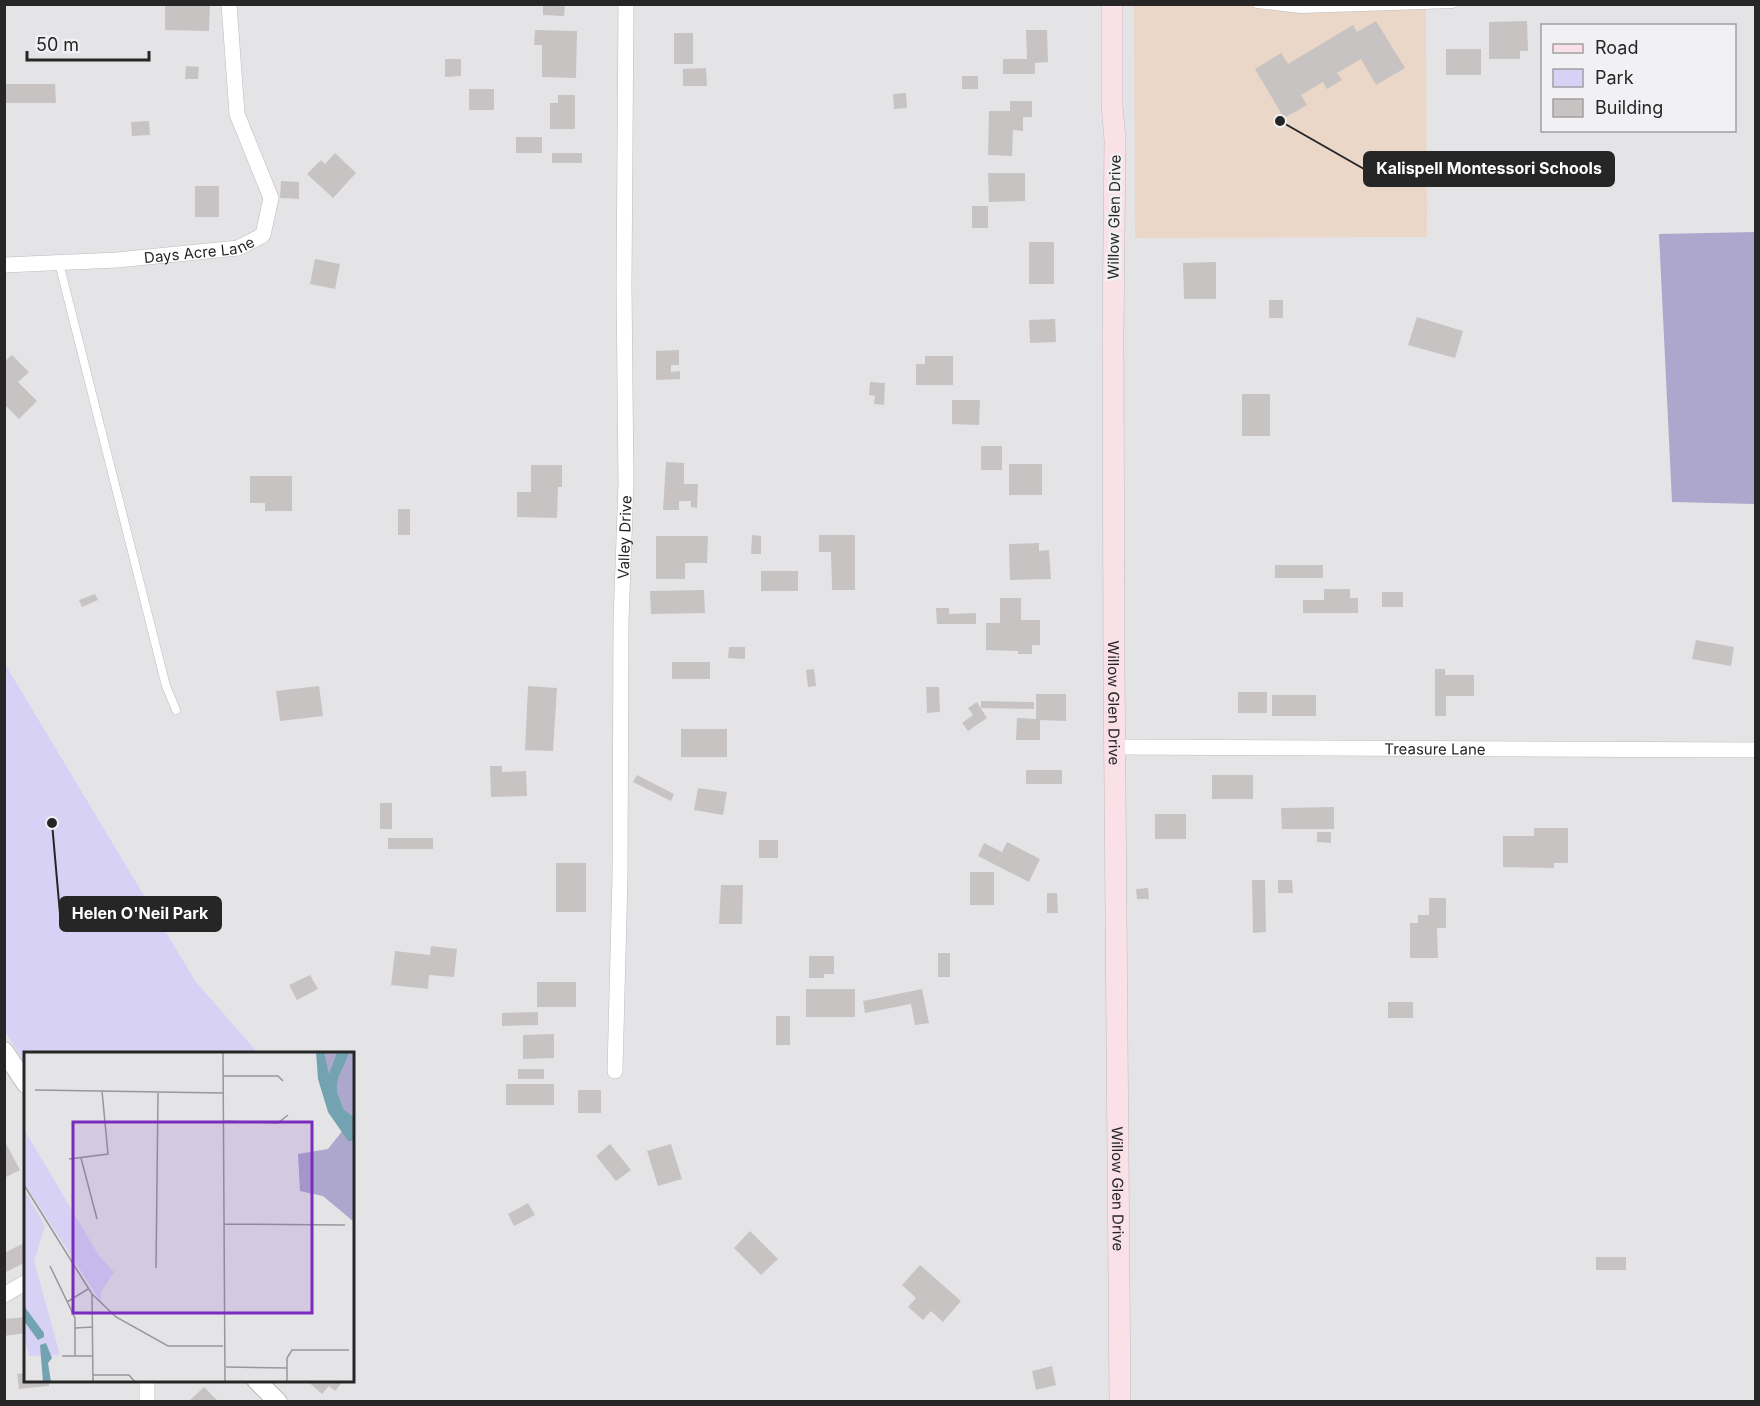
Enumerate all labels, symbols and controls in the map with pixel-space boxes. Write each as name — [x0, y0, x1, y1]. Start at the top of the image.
scale bar — [27, 24, 148, 62]
legend — [1541, 24, 1736, 132]
text: 50 m — [36, 34, 79, 55]
text: Road — [1595, 37, 1638, 58]
text: Park — [1595, 67, 1634, 88]
text: Building — [1595, 97, 1663, 118]
callout: Kalispell Montessori Schools — [1364, 152, 1614, 186]
street label: Willow Glen Drive — [1103, 154, 1125, 280]
text: Kalispell Montessori Schools — [1376, 158, 1602, 178]
street label: Days Acre Lane — [143, 232, 257, 267]
street label: Valley Drive — [613, 495, 635, 579]
street label: Willow Glen Drive — [1104, 640, 1124, 765]
street label: Treasure Lane — [1384, 739, 1486, 758]
callout: Helen O'Neil Park — [60, 897, 221, 931]
text: Helen O'Neil Park — [72, 903, 209, 923]
inset map — [24, 1052, 354, 1382]
street label: Willow Glen Drive — [1108, 1126, 1128, 1251]

